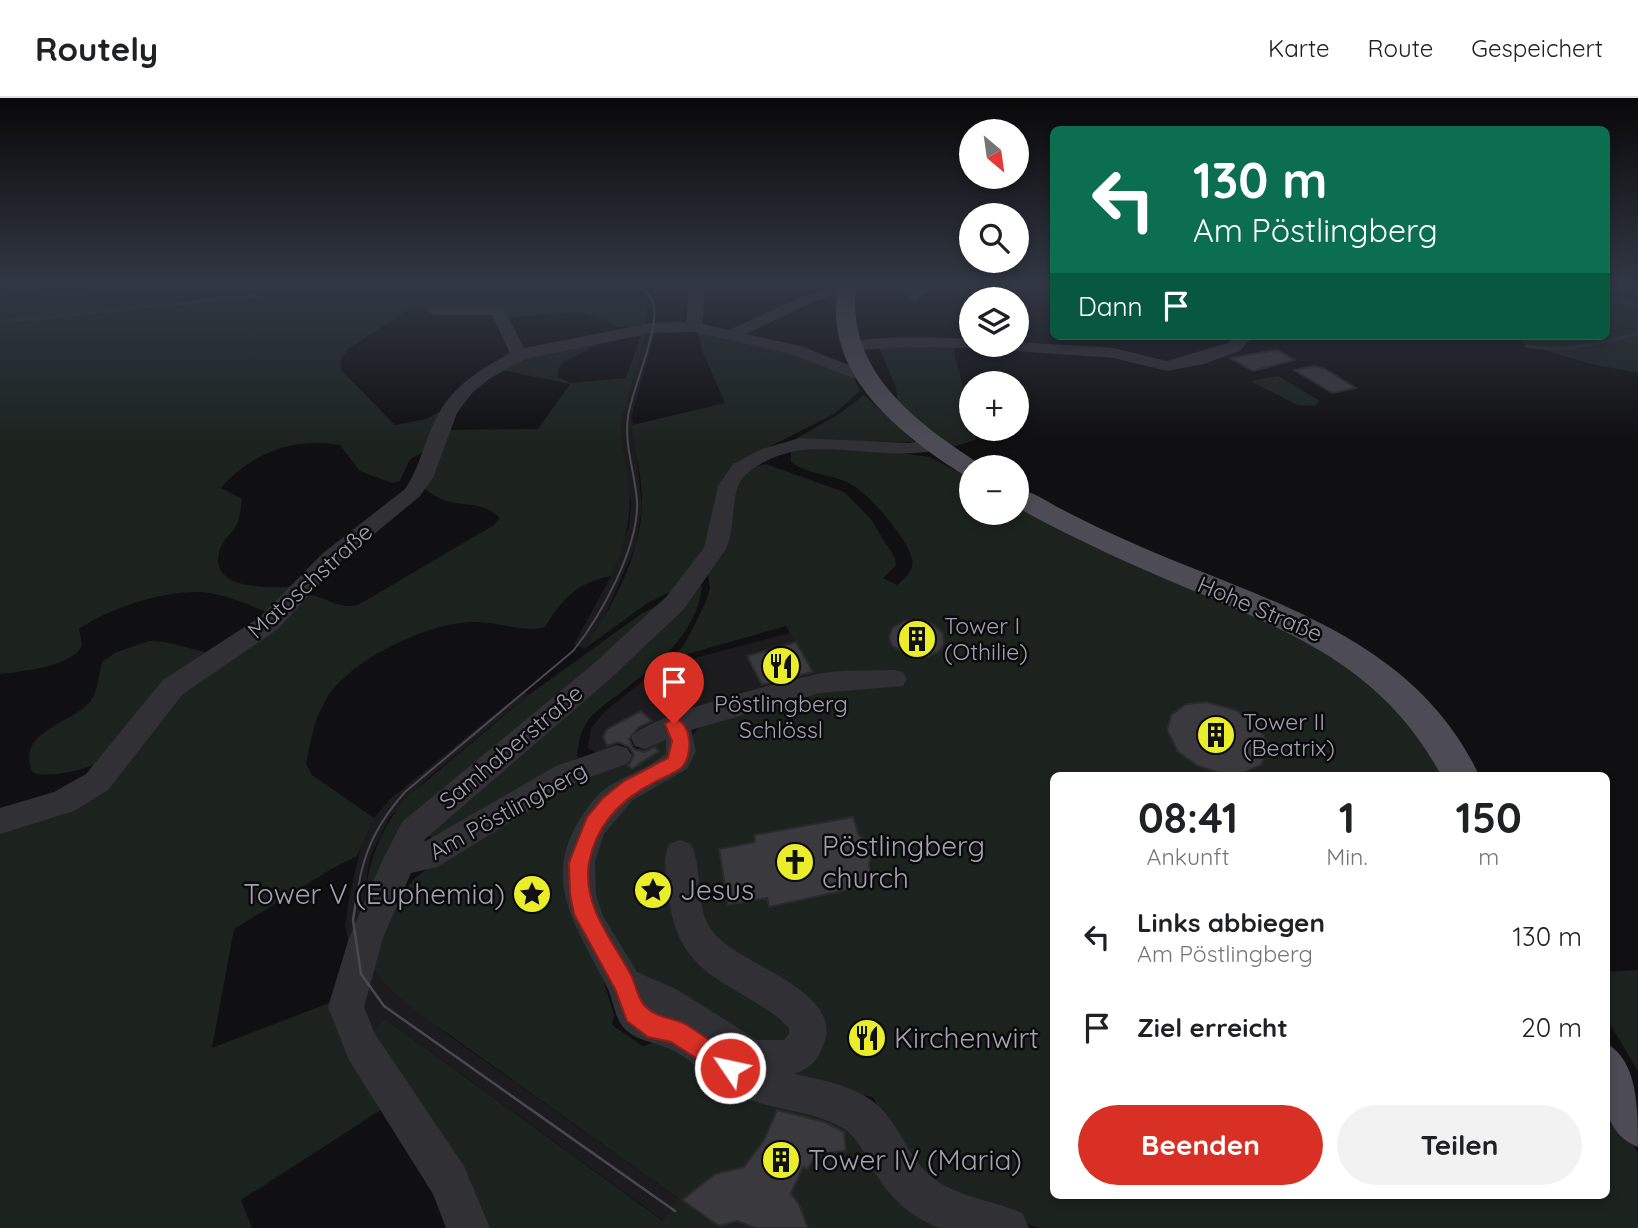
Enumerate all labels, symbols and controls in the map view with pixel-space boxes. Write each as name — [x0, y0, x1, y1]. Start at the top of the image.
text: Routely — [35, 28, 158, 69]
text: Karte — [1268, 33, 1330, 63]
text: Route — [1368, 33, 1433, 63]
text: Gespeichert — [1471, 33, 1603, 63]
north arrow — [959, 119, 1029, 189]
map controls — [959, 119, 1029, 525]
text: 130 m — [1193, 149, 1327, 210]
icon: left — [1078, 154, 1169, 245]
button: search — [959, 203, 1029, 273]
text: Am Pöstlingberg — [1193, 210, 1438, 250]
button: layers — [959, 287, 1029, 357]
icon: arrive — [1157, 287, 1195, 325]
text: Dann — [1078, 290, 1143, 323]
button: + — [959, 371, 1029, 441]
button: − — [959, 455, 1029, 525]
street label: Matoschstraße — [241, 517, 378, 644]
street label: Hohe Straße — [1193, 569, 1327, 648]
place label: Tower I (Othilie) — [944, 611, 1028, 666]
building icon: Tower I (Othilie) — [896, 618, 938, 660]
restaurant icon: Pöstlingberg Schlössl — [760, 645, 802, 687]
pin — [644, 652, 704, 724]
icon: arrive — [655, 663, 693, 701]
street label: Samhaberstraße — [433, 678, 588, 815]
place label: Pöstlingberg Schlössl — [714, 689, 848, 744]
place label: Tower II (Beatrix) — [1243, 707, 1335, 762]
building icon: Tower II (Beatrix) — [1195, 714, 1237, 756]
street label: Am Pöstlingberg — [424, 755, 592, 866]
text: 08:41 — [1138, 791, 1238, 844]
text: 1 — [1339, 791, 1355, 844]
text: 150 — [1456, 791, 1522, 844]
place label: Pöstlingberg church — [822, 828, 985, 895]
church icon: Pöstlingberg church — [774, 841, 816, 883]
text: Ankunft — [1147, 842, 1230, 871]
text: Min. — [1326, 842, 1368, 871]
text: m — [1478, 842, 1499, 871]
place icon: Jesus — [632, 869, 674, 911]
place label: Jesus — [680, 872, 754, 907]
place icon: Tower V (Euphemia) — [511, 873, 553, 915]
place label: Tower V (Euphemia) — [243, 876, 505, 911]
text: Links abbiegen — [1137, 906, 1325, 939]
icon: left — [1078, 918, 1116, 956]
text: 130 m — [1512, 920, 1582, 953]
text: Am Pöstlingberg — [1137, 939, 1313, 968]
icon: arrive — [1078, 1009, 1116, 1047]
text: Ziel erreicht — [1137, 1011, 1288, 1044]
text: 20 m — [1521, 1011, 1582, 1044]
restaurant icon: Kirchenwirt — [846, 1017, 888, 1059]
place label: Kirchenwirt — [894, 1020, 1039, 1055]
position arrow — [693, 1031, 767, 1105]
button: Beenden — [1078, 1105, 1323, 1185]
button: Teilen — [1337, 1105, 1582, 1185]
building icon: Tower IV (Maria) — [760, 1139, 802, 1181]
place label: Tower IV (Maria) — [808, 1142, 1022, 1177]

